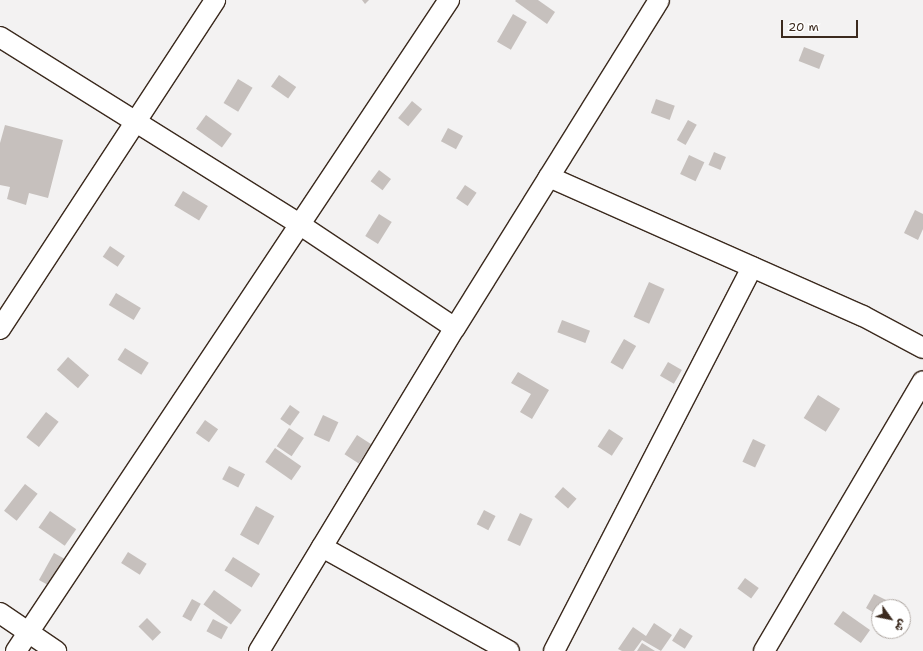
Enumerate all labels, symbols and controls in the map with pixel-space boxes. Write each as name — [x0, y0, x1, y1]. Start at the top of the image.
scale bar — [783, 12, 860, 38]
text: 20 m — [788, 19, 819, 35]
north arrow — [871, 599, 911, 639]
text: ش — [891, 616, 910, 634]

